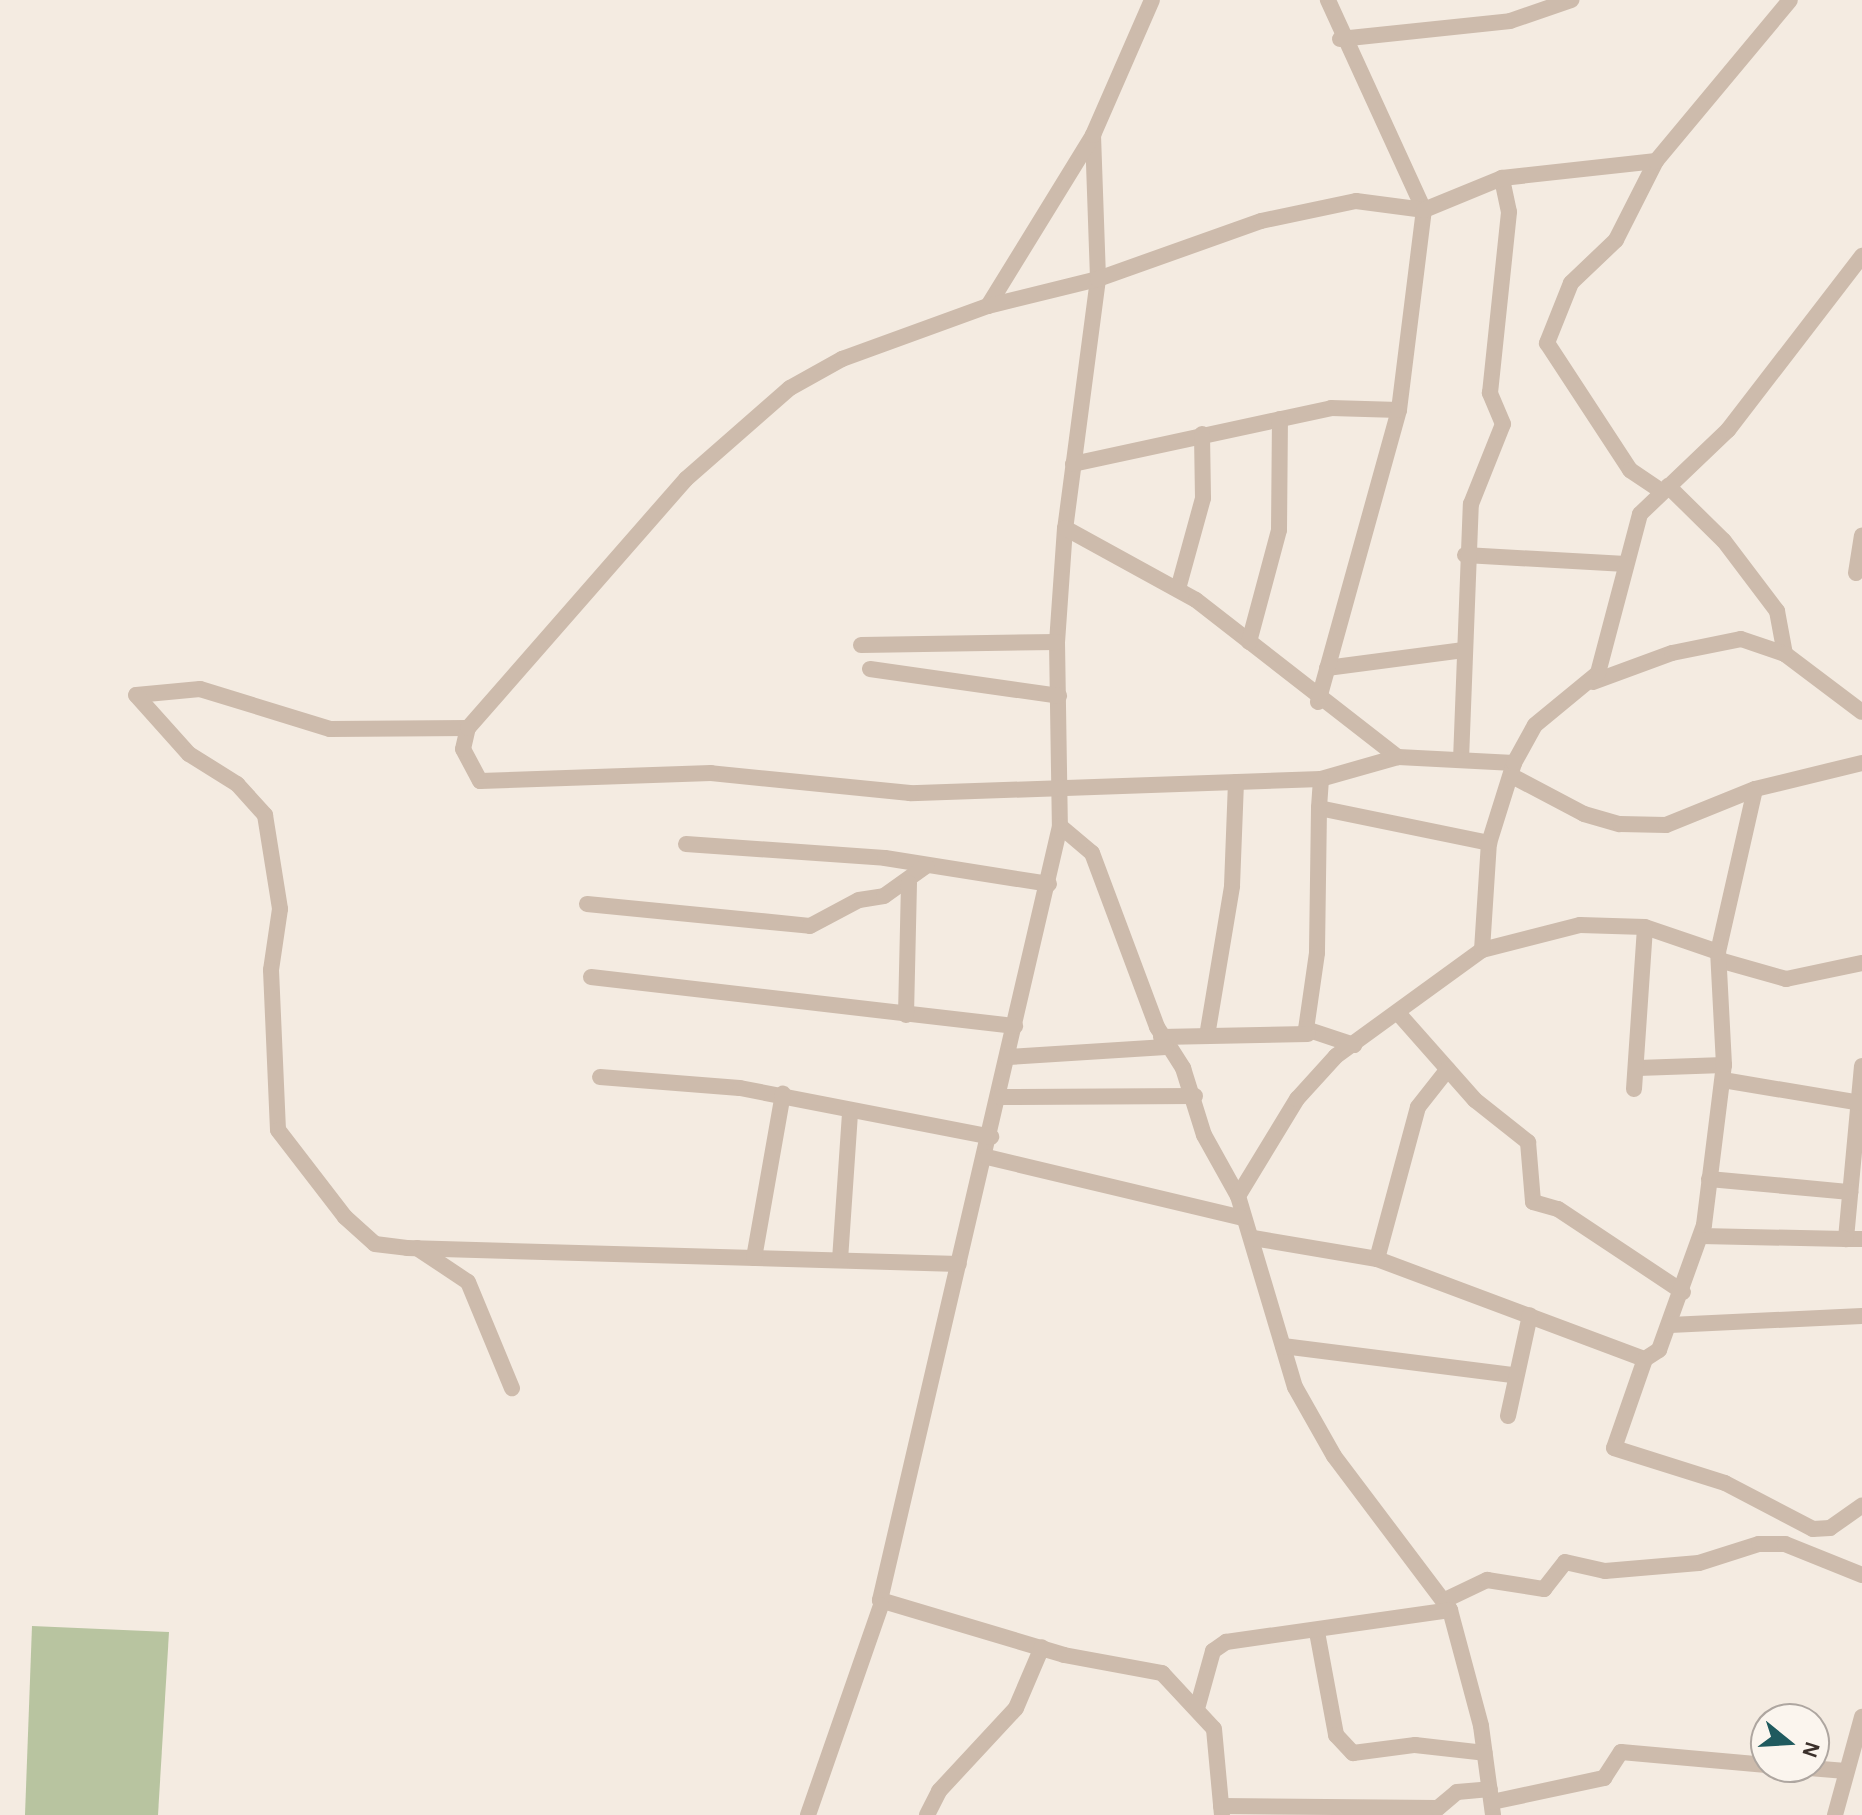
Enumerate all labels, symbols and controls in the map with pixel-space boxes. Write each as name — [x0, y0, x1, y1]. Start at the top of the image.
north arrow — [1750, 1703, 1830, 1783]
text: N — [1798, 1739, 1824, 1760]

